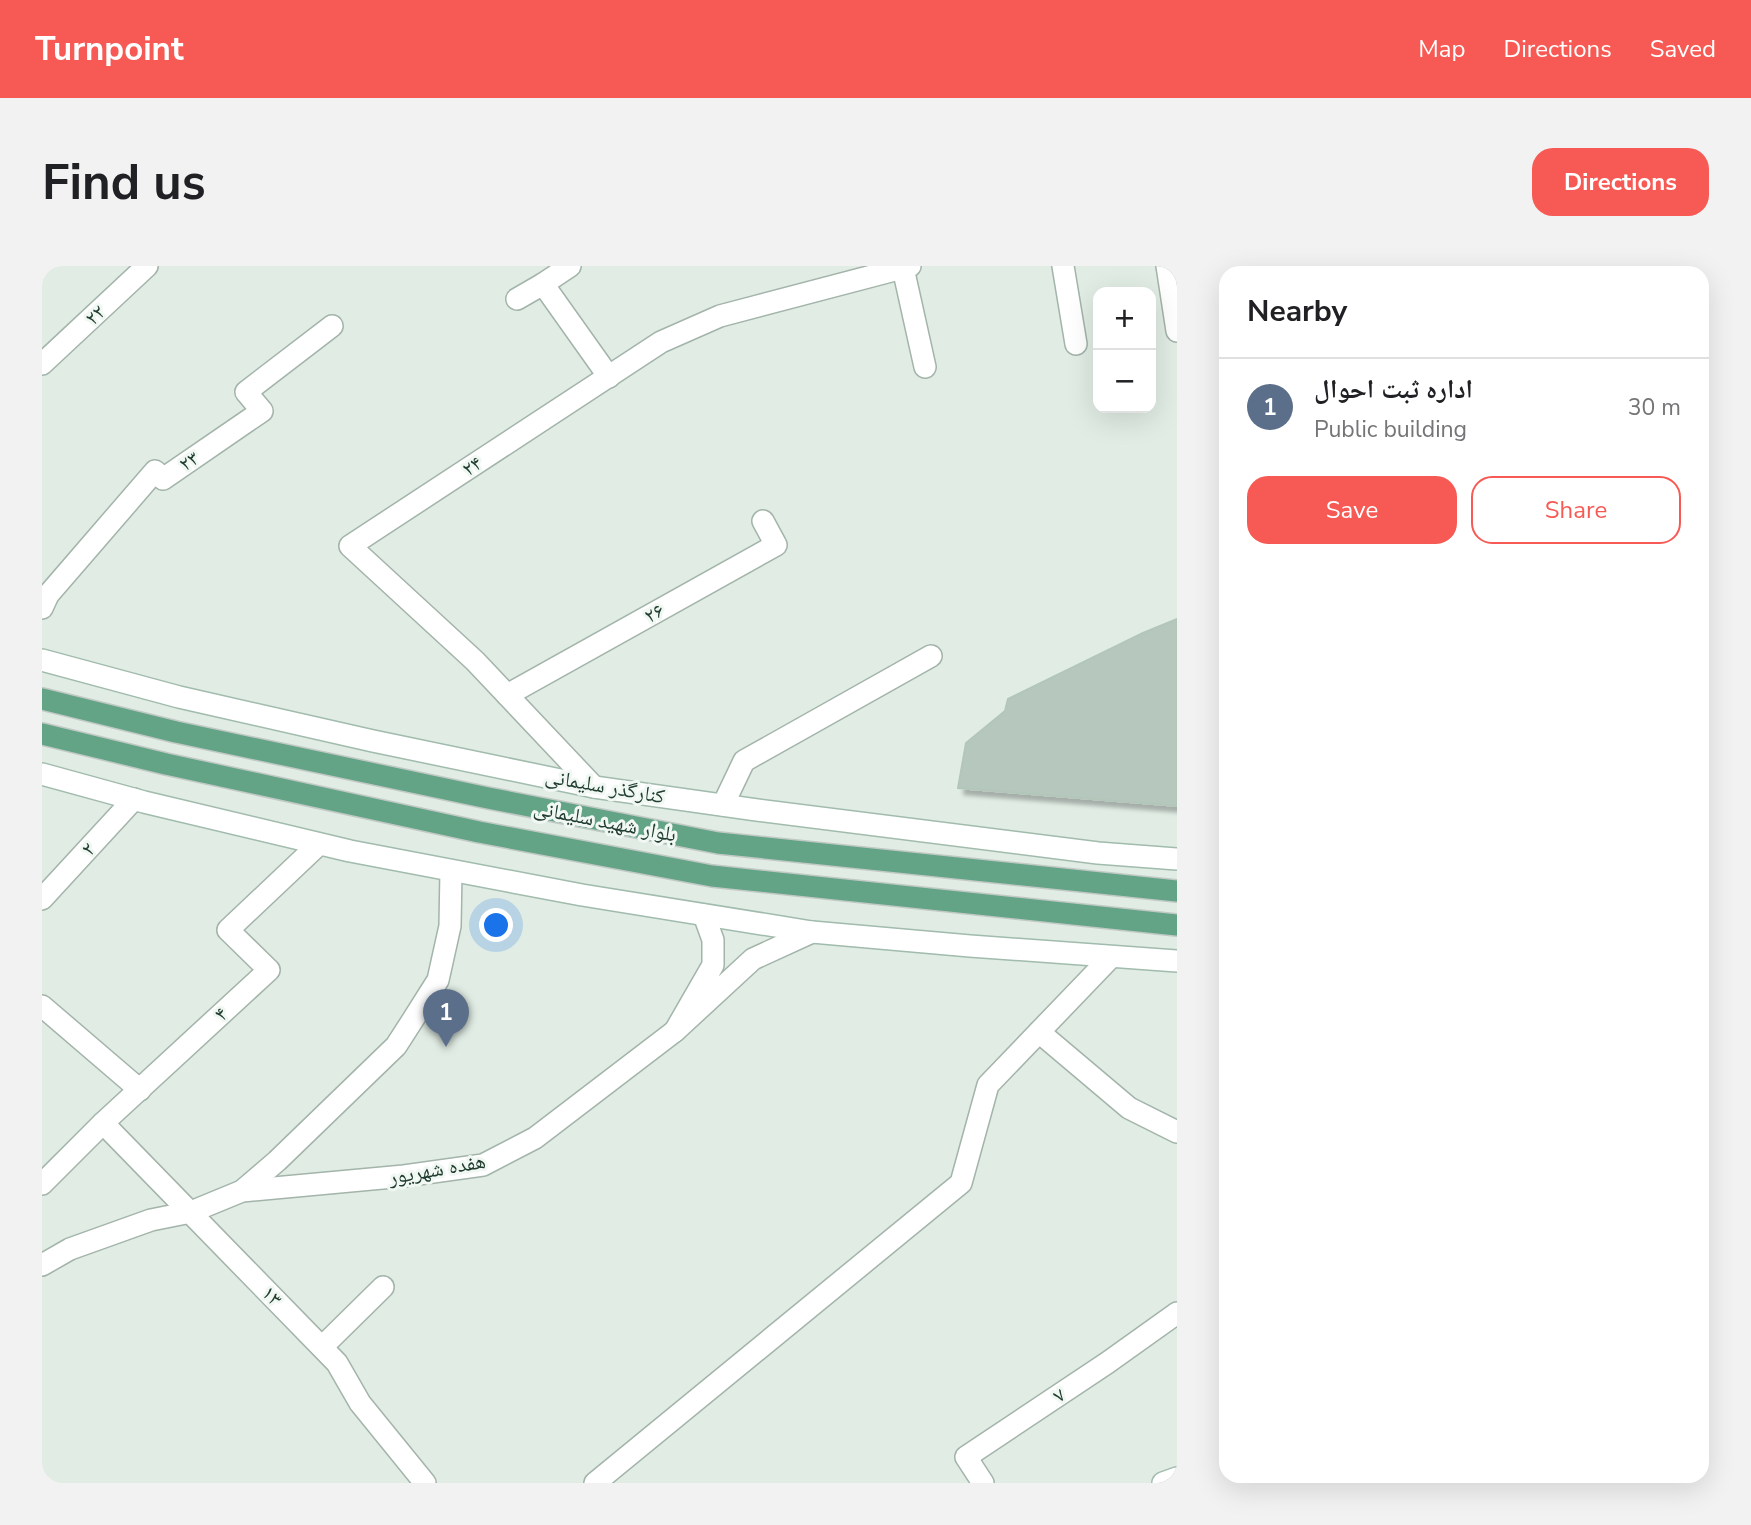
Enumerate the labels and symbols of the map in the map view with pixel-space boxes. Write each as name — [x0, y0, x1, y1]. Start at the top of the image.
street label: ۲۲ — [79, 298, 111, 332]
street label: ۲۳ — [173, 444, 205, 478]
street label: ۲۴ — [456, 449, 488, 483]
street label: ۲۶ — [639, 596, 669, 630]
street label: کنارگذر سلیمانی — [543, 762, 667, 810]
street label: بلوار شهید سلیمانی — [531, 793, 679, 849]
street label: ۲ — [75, 836, 101, 862]
your location — [479, 908, 513, 942]
pin: 1 — [423, 989, 469, 1047]
street label: ۴ — [208, 1001, 234, 1027]
street label: هفده شهریور — [385, 1147, 488, 1191]
street label: ۱۳ — [255, 1279, 289, 1313]
street label: ۷ — [1047, 1381, 1071, 1409]

